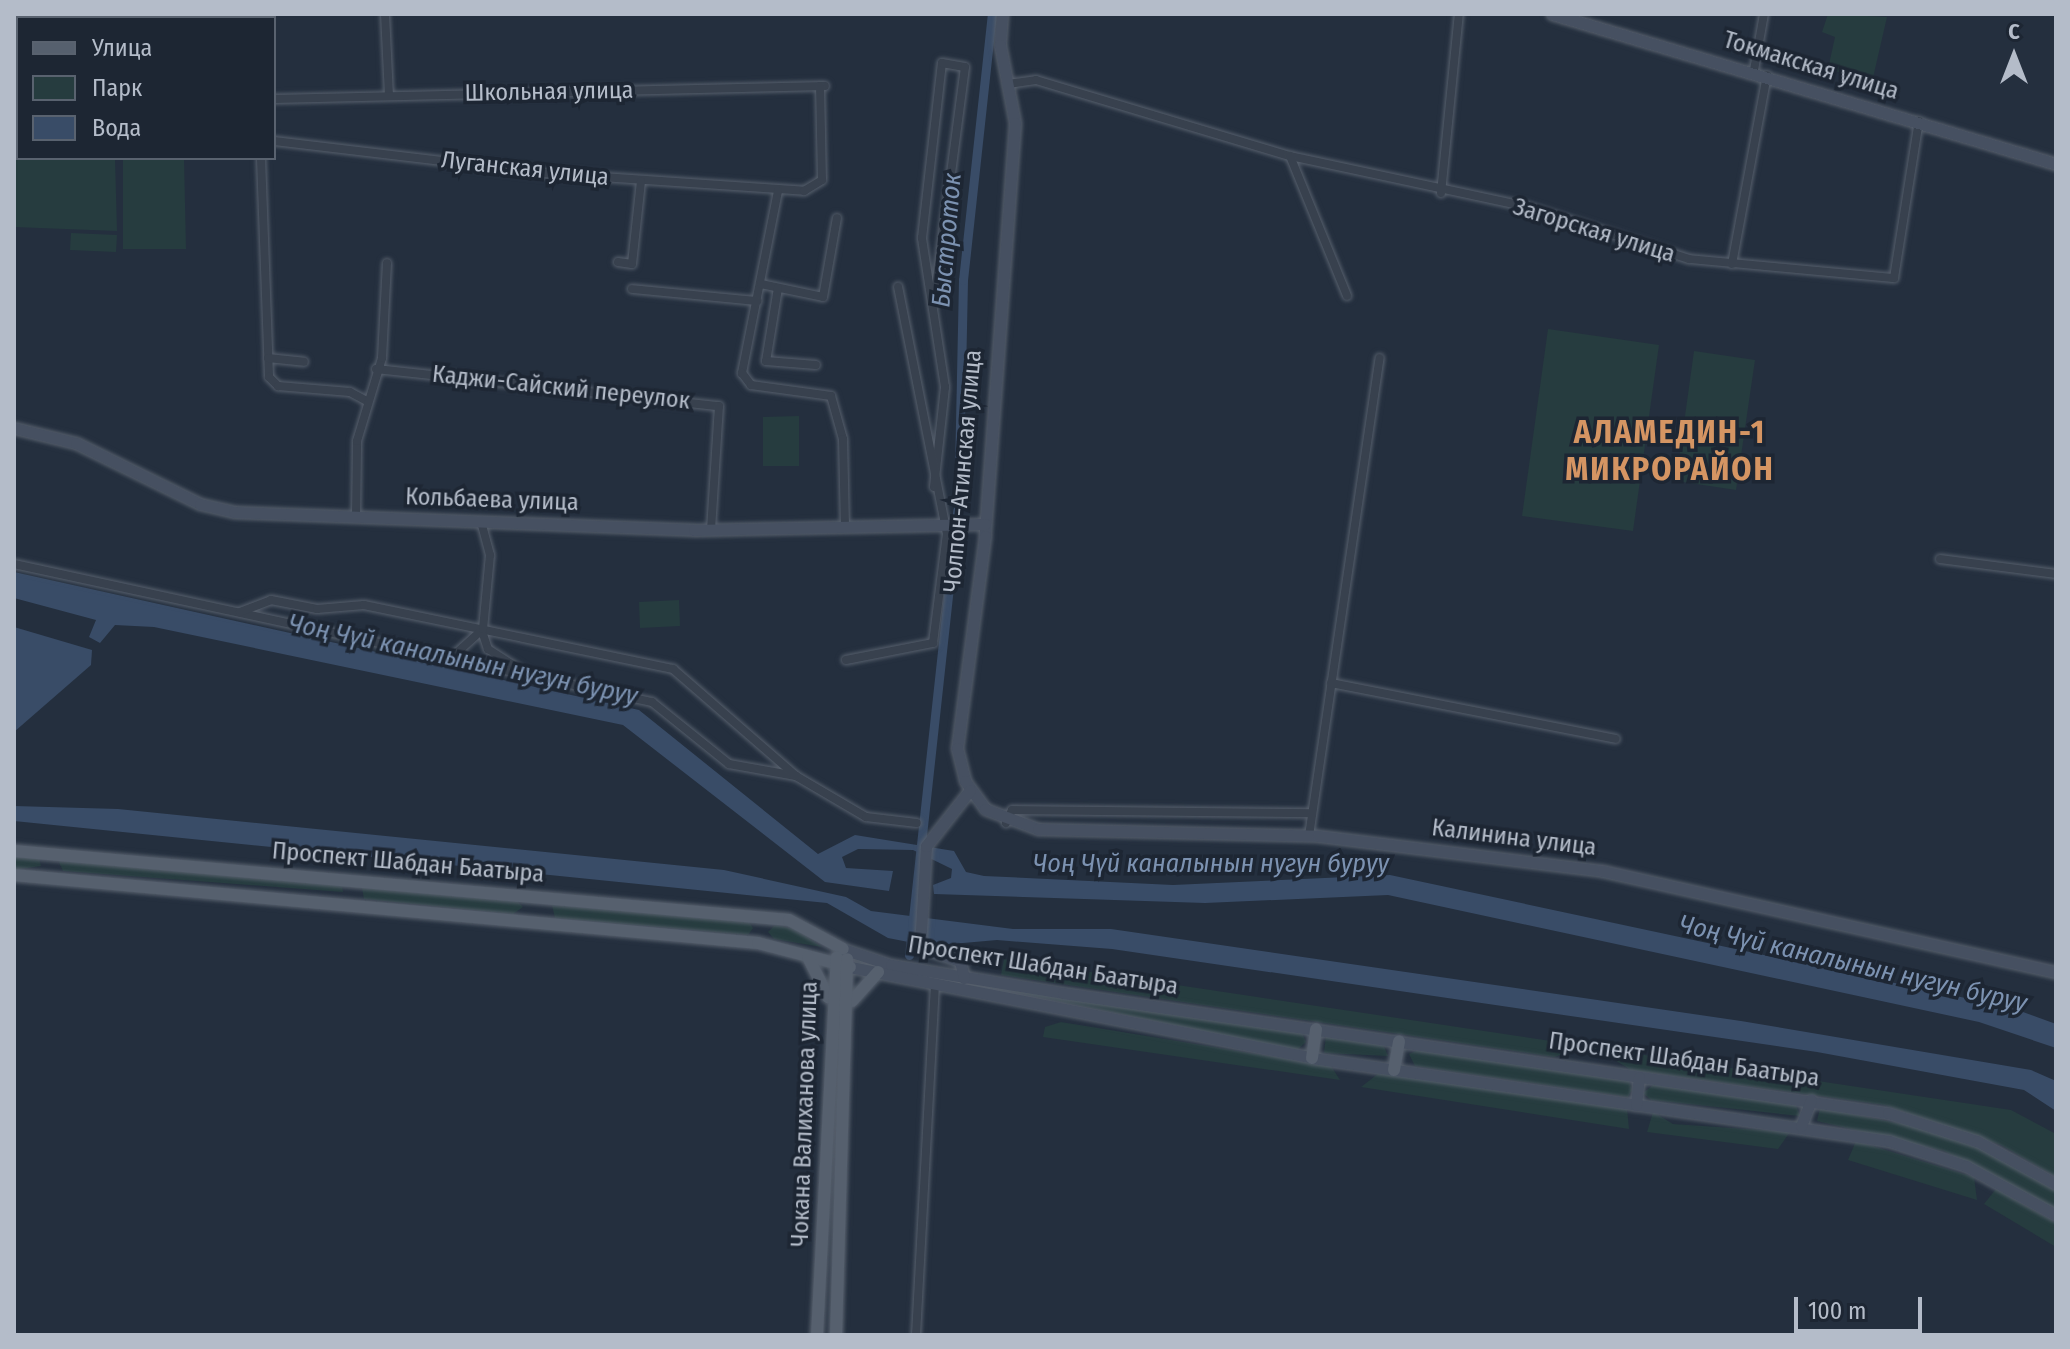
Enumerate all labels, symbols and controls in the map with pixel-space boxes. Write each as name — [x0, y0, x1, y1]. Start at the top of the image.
legend — [16, 16, 276, 160]
north arrow — [1974, 16, 2054, 96]
text: С — [2008, 18, 2020, 45]
street label: Токмакская улица — [1720, 26, 1902, 106]
text: Улица — [92, 34, 152, 62]
text: Парк — [92, 74, 142, 102]
street label: Школьная улица — [464, 76, 634, 108]
text: Вода — [92, 114, 141, 142]
street label: Луганская улица — [440, 146, 610, 192]
water label: Быстроток — [926, 171, 968, 309]
street label: Загорская улица — [1510, 193, 1678, 269]
street label: Чолпон-Атинская улица — [938, 349, 988, 593]
street label: Каджи-Сайский переулок — [431, 360, 691, 416]
district label: АЛАМЕДИН-1 МИКРОРАЙОН — [1565, 414, 1775, 489]
street label: Кольбаева улица — [405, 483, 579, 517]
water label: Чоң Чүй каналынын нугун буруу — [286, 608, 640, 712]
street label: Калинина улица — [1430, 814, 1598, 862]
street label: Проспект Шабдан Баатыра — [271, 837, 545, 889]
water label: Чоң Чүй каналынын нугун буруу — [1033, 848, 1389, 880]
water label: Чоң Чүй каналынын нугун буруу — [1676, 909, 2030, 1019]
street label: Проспект Шабдан Баатыра — [906, 930, 1180, 1002]
street label: Чокана Валиханова улица — [786, 981, 824, 1247]
street label: Проспект Шабдан Баатыра — [1547, 1027, 1821, 1093]
scale bar — [1798, 1281, 1926, 1331]
text: 100 m — [1808, 1297, 1866, 1325]

